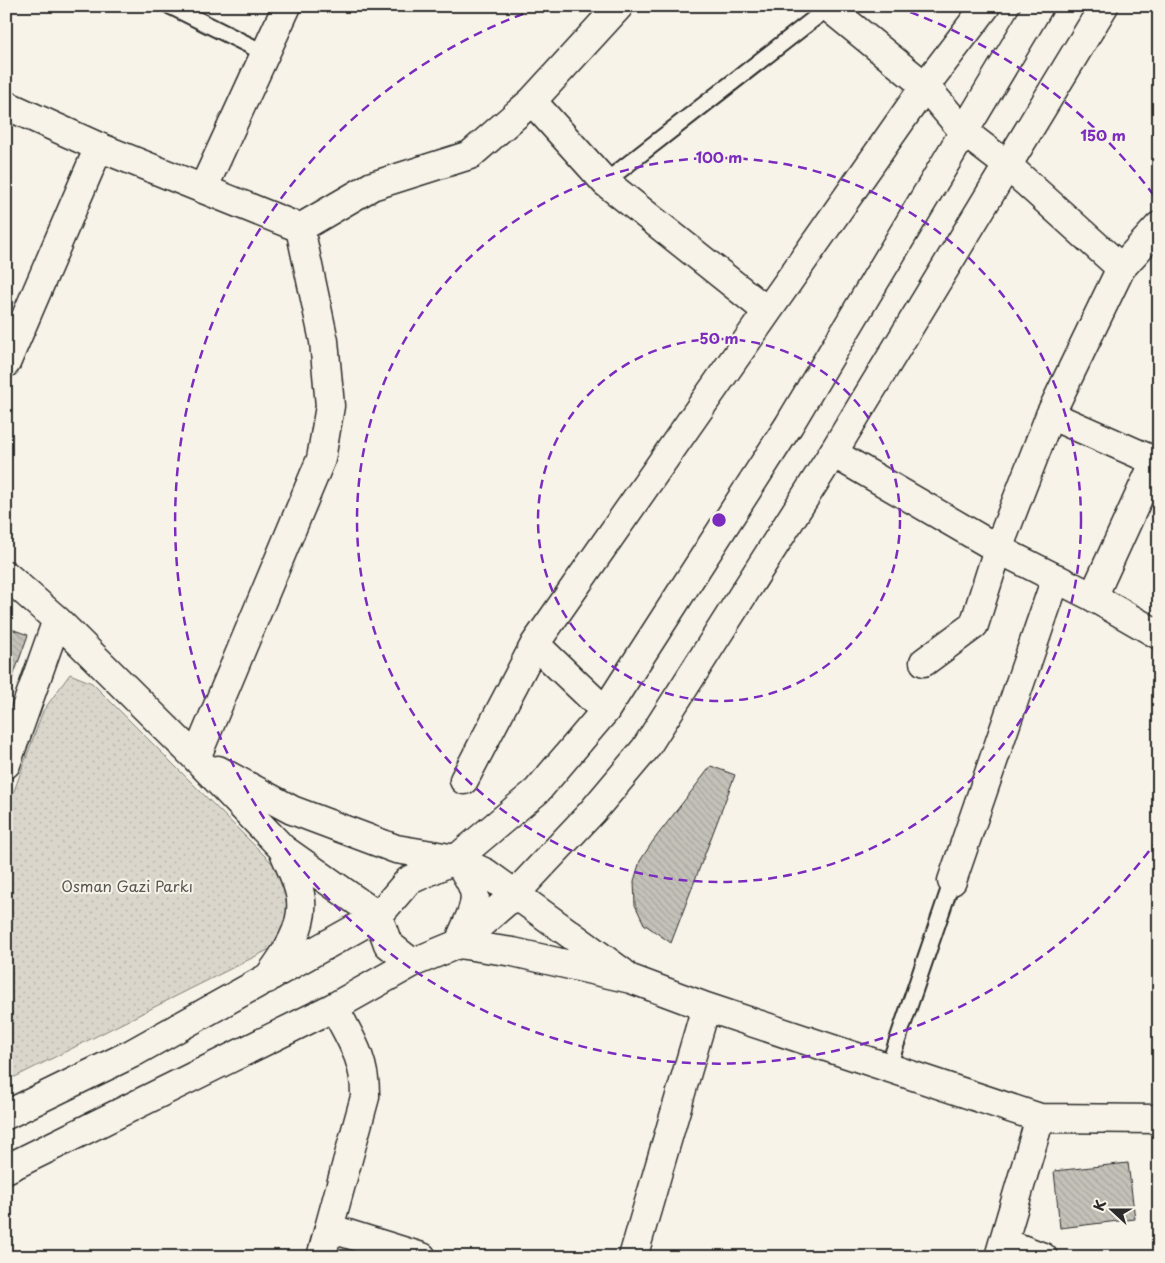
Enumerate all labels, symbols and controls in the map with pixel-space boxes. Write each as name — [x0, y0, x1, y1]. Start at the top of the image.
text: 150 m — [1080, 123, 1126, 146]
text: 100 m — [696, 145, 742, 168]
text: 50 m — [700, 326, 738, 349]
centre of rings — [710, 511, 728, 529]
park label: Osman Gazi Parkı — [61, 874, 193, 897]
north arrow — [1088, 1186, 1138, 1236]
text: K — [1088, 1197, 1111, 1214]

